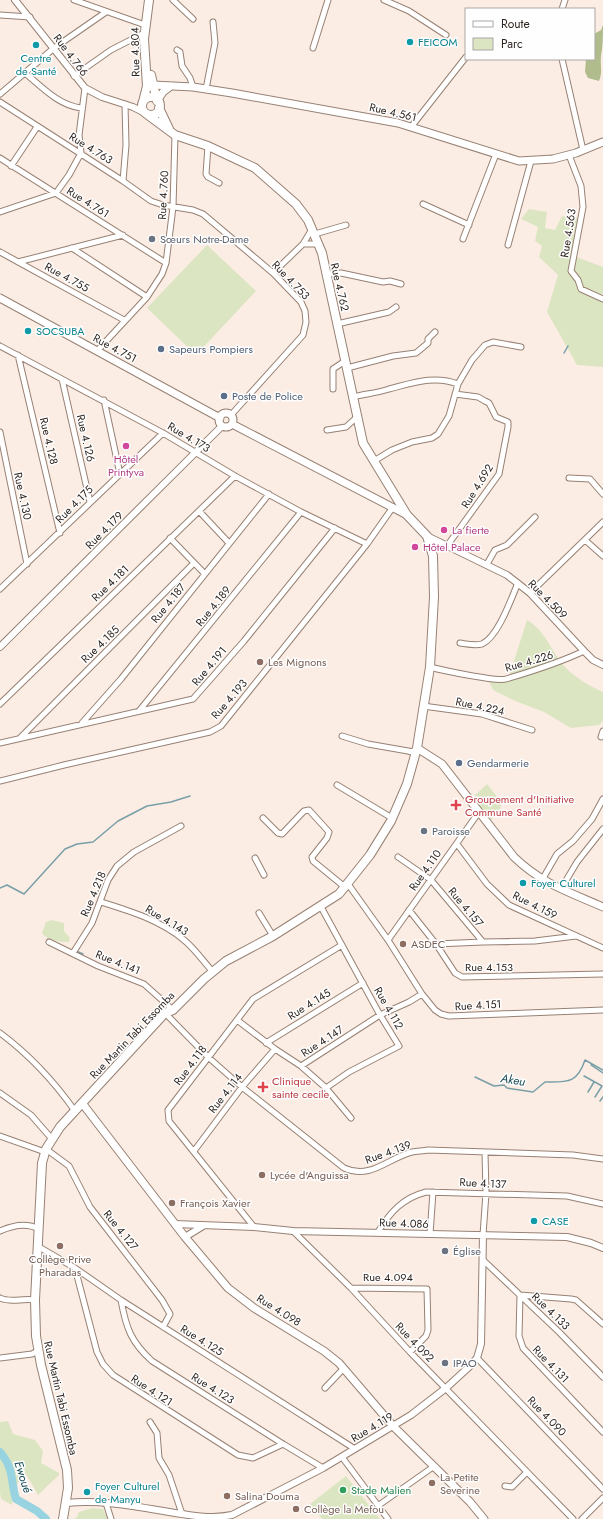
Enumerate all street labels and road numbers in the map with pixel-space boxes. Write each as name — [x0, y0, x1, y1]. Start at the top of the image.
street label: Rue 4.804 — [127, 26, 143, 77]
street label: Rue 4.766 — [50, 31, 92, 79]
street label: Rue 4.561 — [368, 99, 418, 125]
street label: Rue 4.763 — [66, 128, 116, 168]
street label: Rue 4.760 — [154, 170, 172, 220]
street label: Rue 4.761 — [64, 183, 112, 221]
street label: Rue 4.563 — [556, 207, 580, 259]
street label: Rue 4.753 — [268, 257, 314, 303]
street label: Rue 4.755 — [42, 258, 92, 296]
street label: Rue 4.762 — [327, 261, 353, 313]
street label: Rue 4.751 — [90, 330, 140, 366]
street label: Rue 4.126 — [73, 413, 99, 463]
street label: Rue 4.128 — [36, 416, 62, 466]
street label: Rue 4.173 — [165, 418, 213, 456]
street label: Rue 4.692 — [457, 461, 497, 511]
street label: Rue 4.130 — [10, 471, 36, 522]
street label: Rue 4.175 — [52, 482, 96, 526]
street label: Rue 4.179 — [81, 507, 127, 553]
street label: Rue 4.181 — [88, 561, 132, 605]
street label: Rue 4.509 — [525, 576, 571, 622]
street label: Rue 4.187 — [147, 579, 189, 626]
street label: Rue 4.189 — [192, 582, 234, 630]
street label: Rue 4.185 — [77, 622, 123, 666]
street label: Rue 4.191 — [188, 643, 230, 689]
street label: Rue 4.226 — [503, 646, 555, 676]
street label: Rue 4.193 — [207, 676, 251, 722]
street label: Rue 4.224 — [454, 693, 506, 719]
street label: Rue 4.110 — [405, 846, 445, 894]
street label: Rue 4.218 — [76, 869, 110, 919]
street label: Rue 4.157 — [445, 884, 488, 931]
street label: Rue 4.159 — [510, 887, 560, 923]
street label: Rue 4.143 — [142, 901, 192, 939]
street label: Rue 4.141 — [93, 946, 143, 978]
street label: Rue 4.153 — [465, 959, 513, 975]
street label: Rue 4.145 — [284, 984, 334, 1024]
street label: Rue 4.112 — [370, 984, 408, 1032]
street label: Rue Martin Tabi Essomba — [86, 988, 178, 1082]
street label: Rue 4.151 — [454, 996, 502, 1014]
street label: Rue 4.147 — [298, 1021, 347, 1061]
street label: Rue 4.118 — [170, 1042, 210, 1088]
street label: Rue 4.114 — [204, 1069, 246, 1116]
street label: Rue 4.139 — [363, 1136, 413, 1168]
street label: Rue 4.137 — [459, 1174, 507, 1192]
street label: Rue 4.127 — [100, 1206, 142, 1254]
street label: Rue 4.086 — [379, 1214, 429, 1232]
street label: Rue 4.094 — [363, 1269, 414, 1285]
street label: Rue 4.133 — [528, 1289, 574, 1333]
street label: Rue 4.098 — [254, 1290, 304, 1330]
street label: Rue 4.092 — [392, 1319, 438, 1365]
street label: Rue 4.125 — [177, 1320, 227, 1360]
street label: Rue Martin Tabi Essomba — [40, 1340, 82, 1456]
street label: Rue 4.131 — [529, 1342, 573, 1386]
street label: Rue 4.123 — [188, 1369, 238, 1407]
street label: Rue 4.121 — [128, 1371, 176, 1409]
street label: Rue 4.090 — [524, 1392, 570, 1440]
street label: Rue 4.119 — [348, 1408, 396, 1446]

